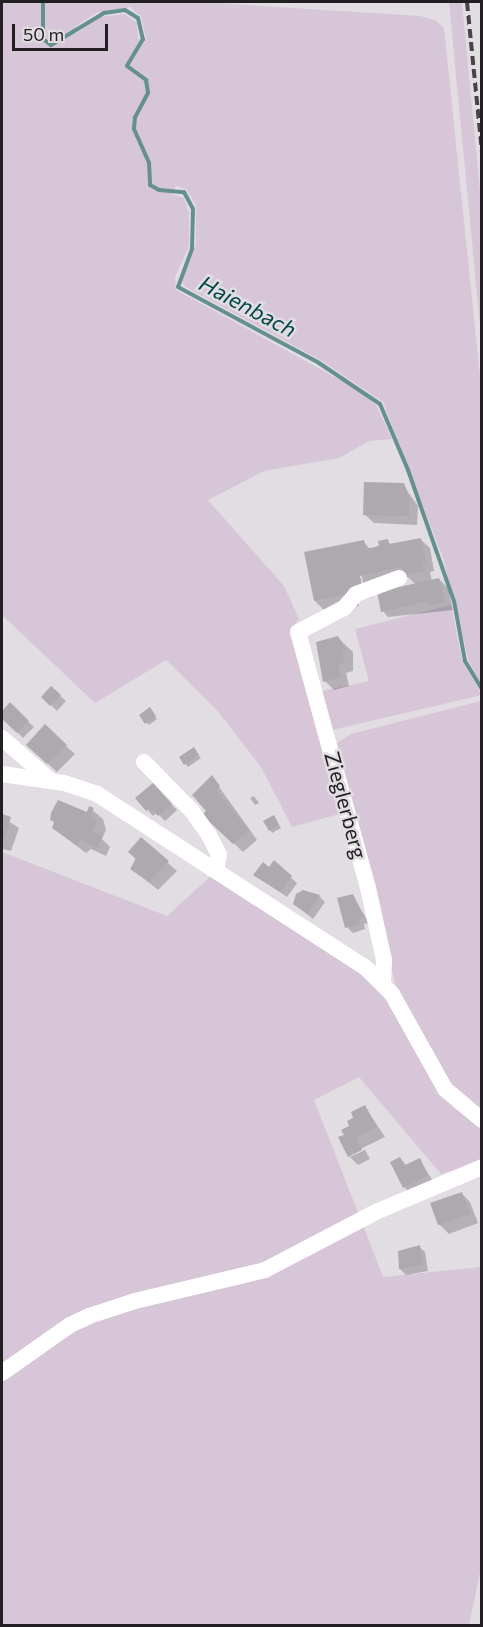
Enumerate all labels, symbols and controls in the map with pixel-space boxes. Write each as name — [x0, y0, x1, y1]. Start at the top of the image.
scale bar — [15, 12, 111, 50]
text: 50 m — [23, 23, 64, 45]
water label: Haienbach — [195, 269, 301, 343]
street label: Zieglerberg — [320, 749, 372, 861]

